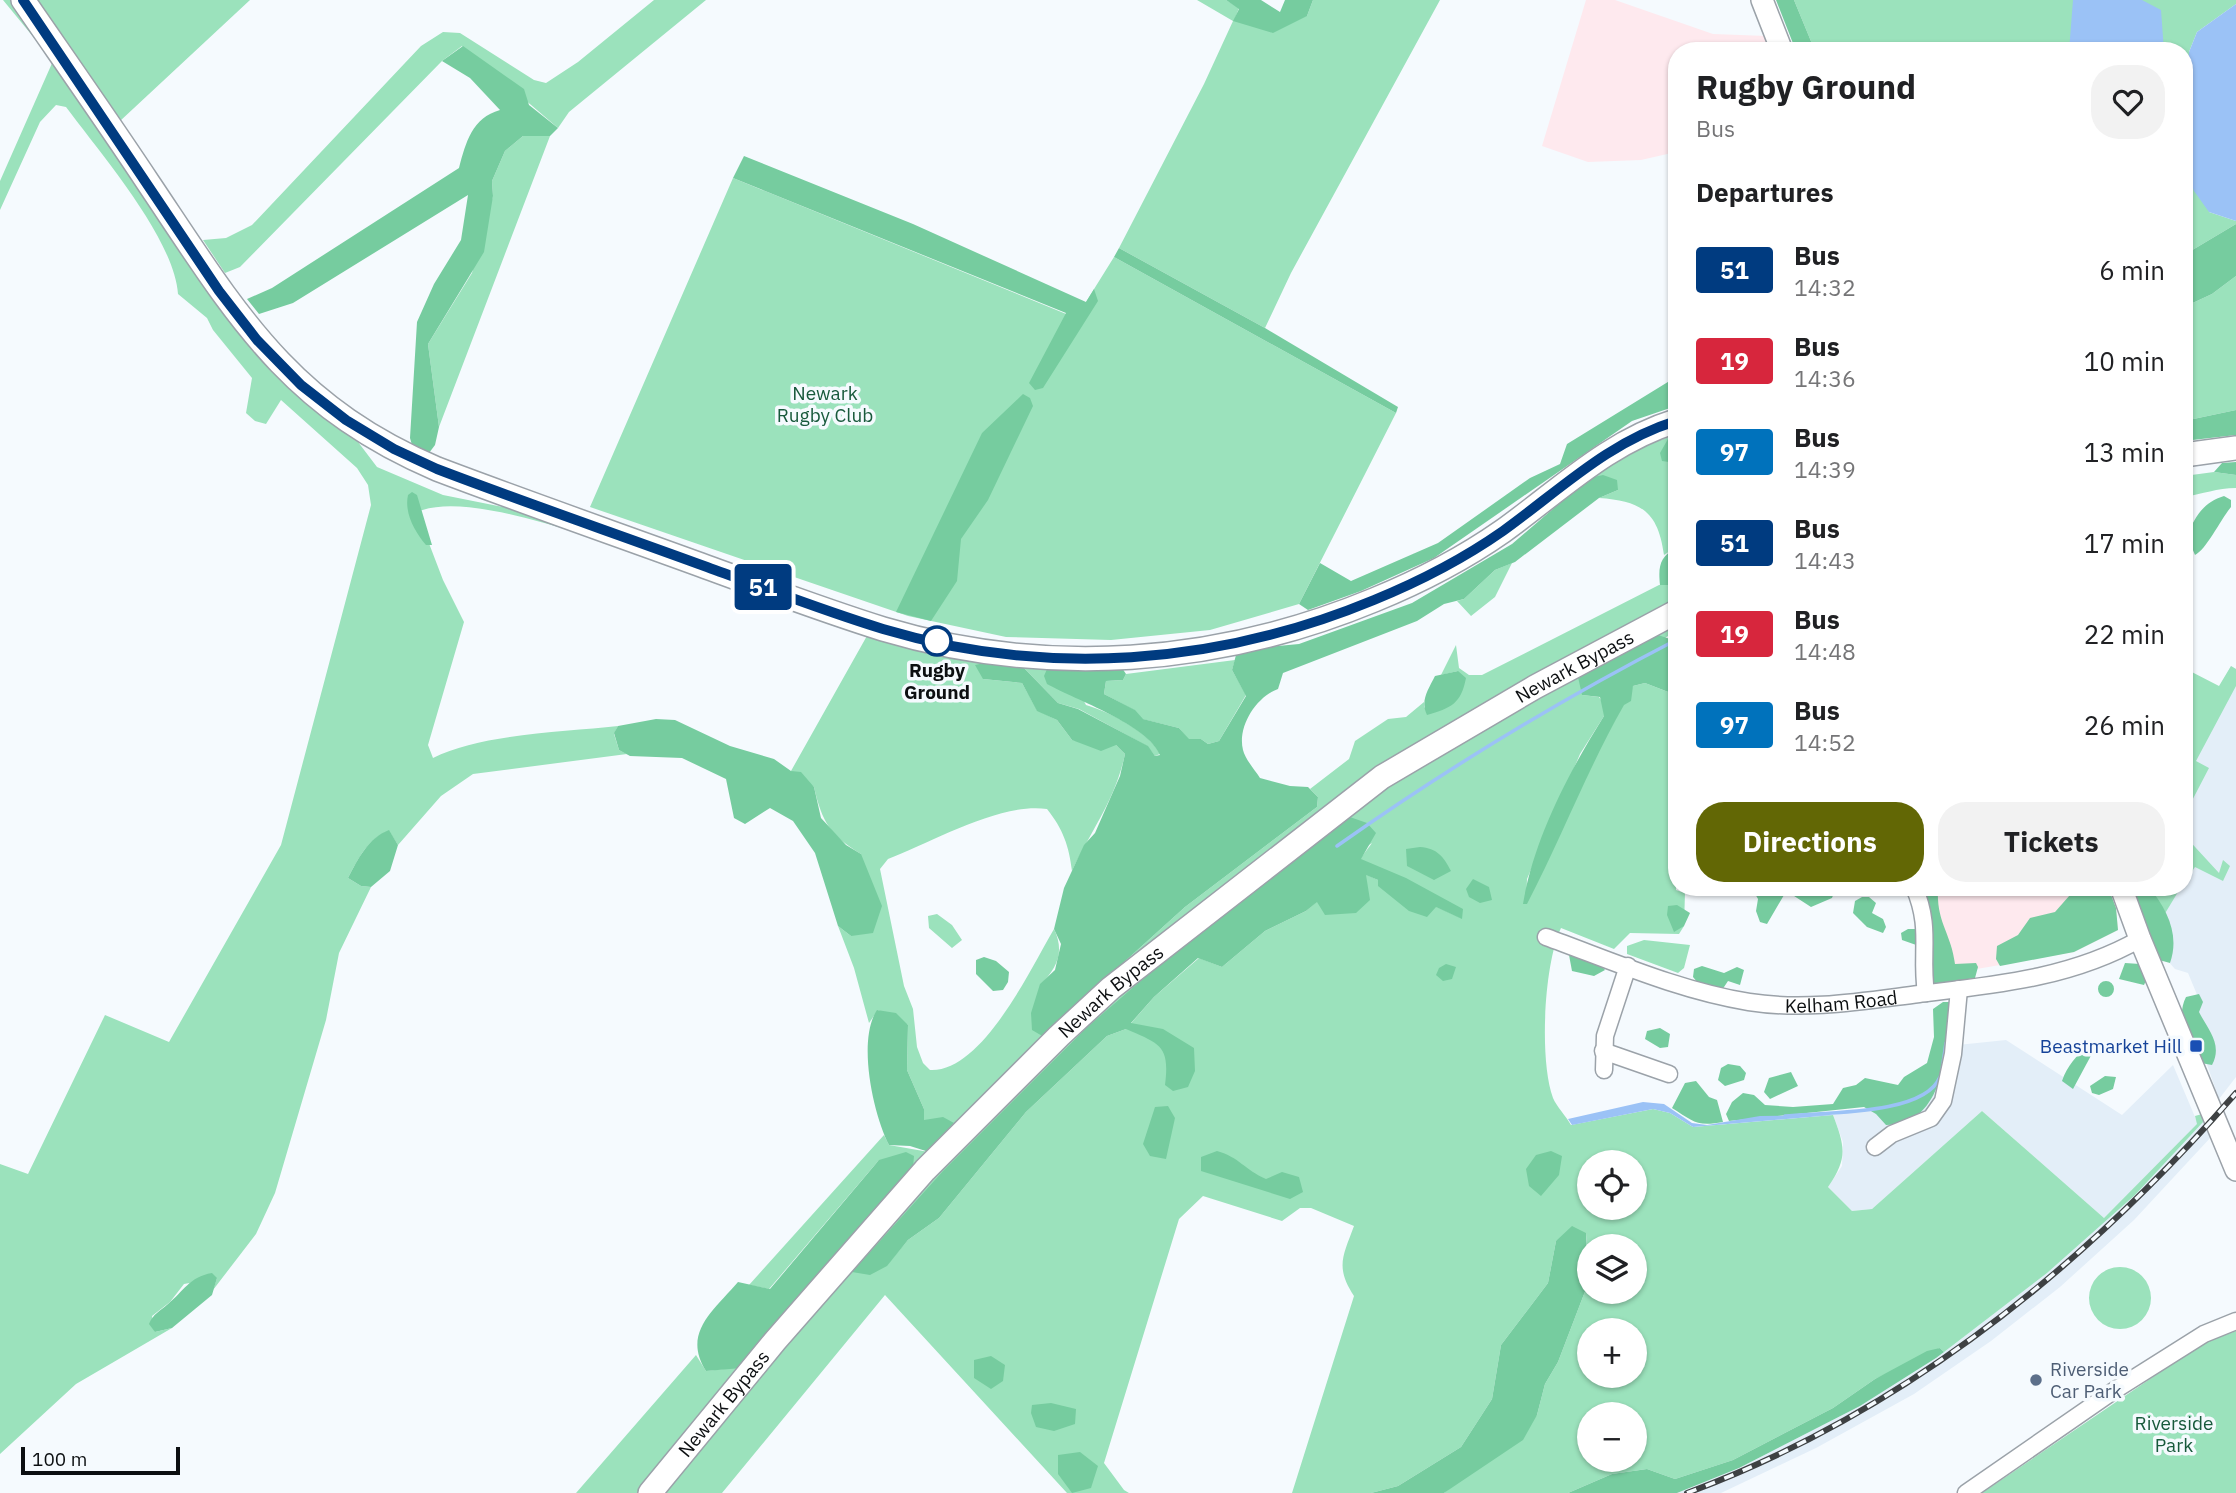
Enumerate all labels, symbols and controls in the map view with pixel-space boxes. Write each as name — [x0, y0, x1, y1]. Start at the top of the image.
text: Rugby Ground — [1696, 65, 1916, 108]
button: heart — [2091, 65, 2165, 139]
text: Bus — [1696, 113, 1735, 143]
text: Departures — [1696, 175, 1834, 209]
text: Bus — [1794, 238, 1840, 272]
text: 6 min — [2099, 253, 2165, 287]
text: 51 — [1720, 254, 1749, 286]
text: 14:32 — [1794, 272, 1856, 302]
text: Bus — [1794, 329, 1840, 363]
text: 10 min — [2084, 344, 2165, 378]
text: 19 — [1720, 345, 1749, 377]
text: 14:36 — [1794, 363, 1856, 393]
park label: Newark Rugby Club — [777, 381, 873, 427]
text: Bus — [1794, 420, 1840, 454]
text: 13 min — [2084, 435, 2165, 469]
text: 97 — [1720, 436, 1749, 468]
text: 14:39 — [1794, 454, 1856, 484]
text: Bus — [1794, 511, 1840, 545]
text: 17 min — [2084, 526, 2165, 560]
text: 51 — [1720, 527, 1749, 559]
text: 14:43 — [1794, 545, 1856, 575]
line badge: 51 — [732, 564, 794, 610]
text: 51 — [749, 571, 777, 603]
text: Bus — [1794, 602, 1840, 636]
text: 22 min — [2084, 617, 2165, 651]
text: 19 — [1720, 618, 1749, 650]
street label: Newark Bypass — [1511, 625, 1638, 708]
marker: Rugby Ground — [922, 626, 952, 656]
text: 14:48 — [1794, 636, 1856, 666]
place label: Rugby Ground — [904, 658, 970, 704]
text: Bus — [1794, 693, 1840, 727]
text: 26 min — [2084, 708, 2165, 742]
text: 97 — [1720, 709, 1749, 741]
text: 14:52 — [1794, 727, 1856, 757]
button: Directions — [1696, 802, 1924, 882]
button: Tickets — [1938, 802, 2165, 882]
street label: Newark Bypass — [1053, 940, 1168, 1043]
street label: Kelham Road — [1785, 985, 1899, 1018]
place label: Beastmarket Hill — [2040, 1034, 2182, 1058]
marker: Beastmarket Hill — [2188, 1038, 2204, 1054]
map controls — [1577, 1150, 1647, 1472]
button: locate — [1577, 1150, 1647, 1220]
button: layers — [1577, 1234, 1647, 1304]
button: + — [1577, 1318, 1647, 1388]
street label: Newark Bypass — [673, 1345, 775, 1462]
place label: Riverside Car Park — [2050, 1357, 2129, 1403]
marker: Riverside Car Park — [2028, 1372, 2044, 1388]
button: − — [1577, 1402, 1647, 1472]
park label: Riverside Park — [2135, 1411, 2213, 1457]
scale bar — [21, 1444, 180, 1476]
text: 100 m — [32, 1447, 87, 1471]

